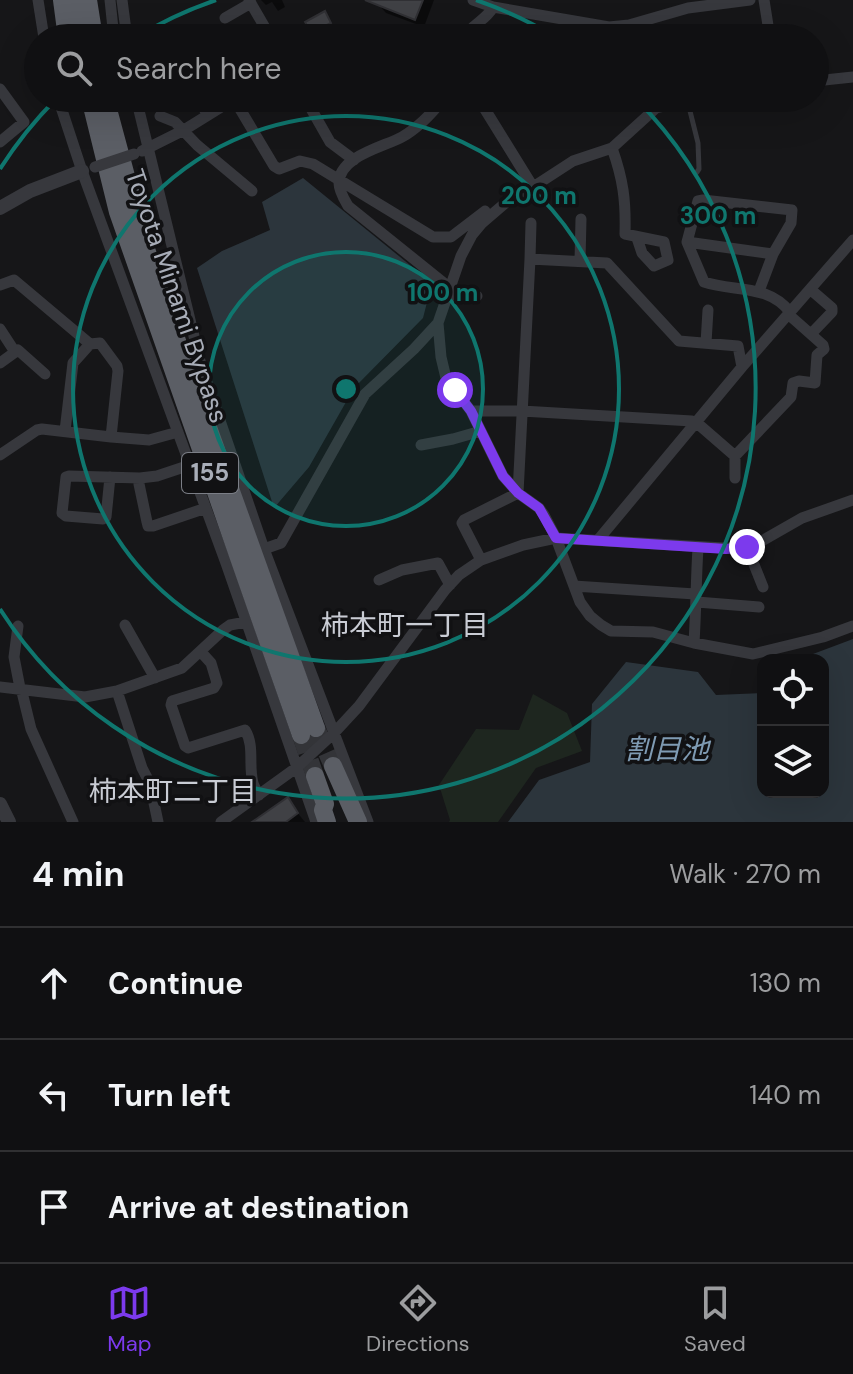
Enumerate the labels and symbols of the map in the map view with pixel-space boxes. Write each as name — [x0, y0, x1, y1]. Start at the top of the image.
street label: Toyota Minami Bypass — [118, 165, 236, 427]
text: 200 m — [501, 180, 577, 211]
text: 300 m — [680, 200, 756, 231]
text: 100 m — [408, 277, 478, 308]
route start — [437, 372, 473, 408]
centre of rings — [332, 375, 360, 403]
road number: 155 — [182, 453, 238, 493]
route end — [729, 529, 765, 565]
district label: 柿本町一丁目 — [321, 607, 489, 644]
water label: 割目池 — [625, 731, 712, 768]
district label: 柿本町二丁目 — [89, 773, 257, 810]

